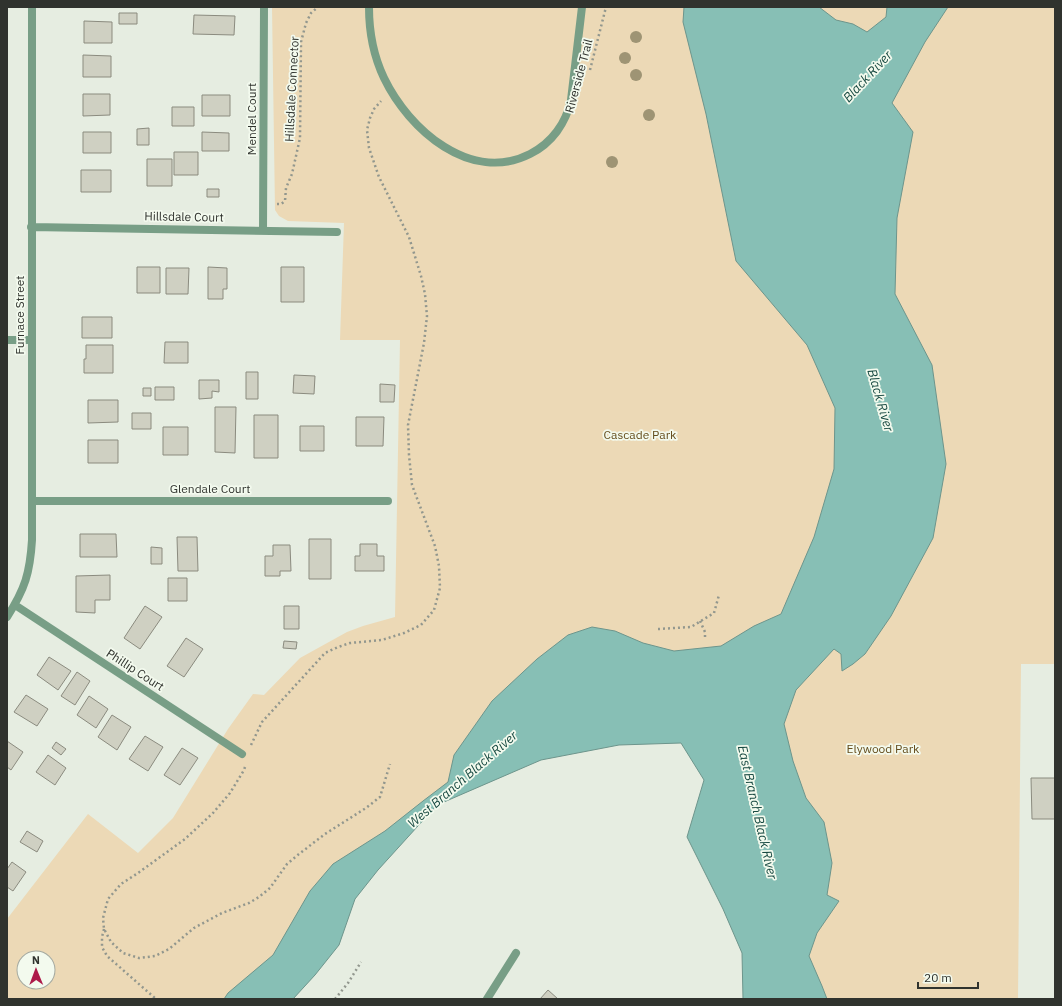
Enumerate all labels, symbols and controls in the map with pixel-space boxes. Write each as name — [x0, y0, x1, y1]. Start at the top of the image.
street label: Hillsdale Connector — [281, 35, 302, 142]
street label: Riverside Trail — [561, 37, 596, 115]
water label: Black River — [839, 46, 896, 106]
street label: Mendel Court — [244, 83, 259, 155]
street label: Hillsdale Court — [144, 208, 224, 225]
street label: Furnace Street — [12, 275, 27, 355]
water label: Black River — [863, 367, 898, 435]
park label: Cascade Park — [604, 427, 677, 442]
street label: Glendale Court — [170, 481, 250, 496]
street label: Phillip Court — [104, 645, 167, 694]
water label: West Branch Black River — [404, 726, 522, 832]
park label: Elywood Park — [847, 741, 920, 756]
water label: East Branch Black River — [734, 744, 781, 882]
north arrow — [16, 950, 56, 990]
text: N — [32, 953, 40, 967]
scale bar — [918, 964, 978, 990]
text: 20 m — [924, 970, 952, 985]

